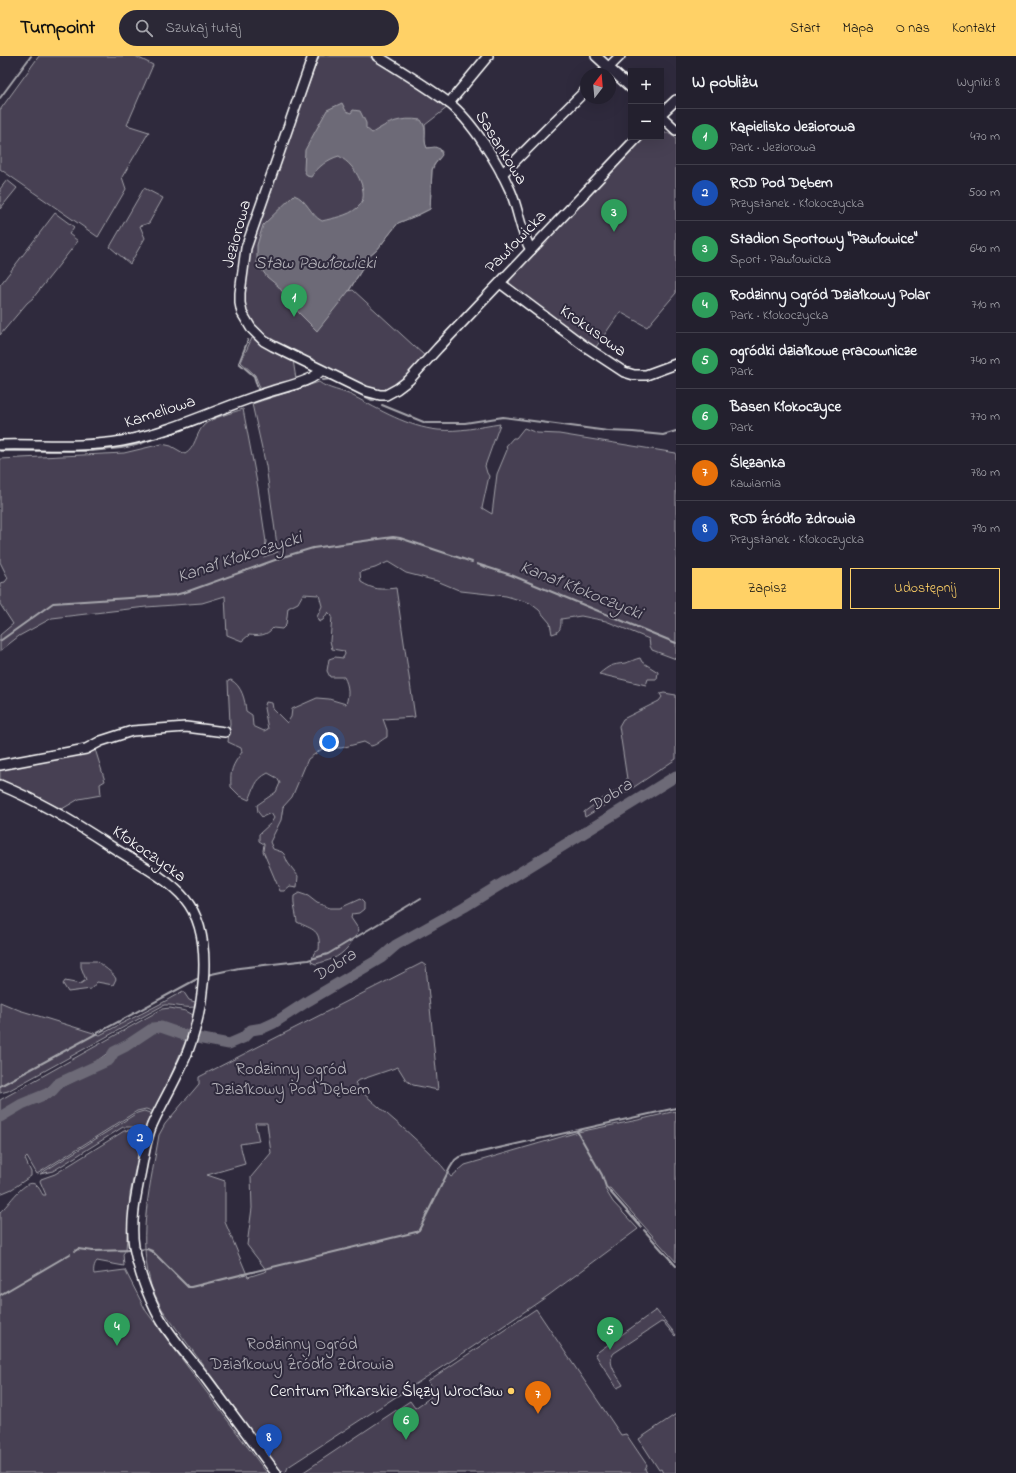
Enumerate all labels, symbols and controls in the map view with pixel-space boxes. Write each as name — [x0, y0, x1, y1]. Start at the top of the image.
search box — [119, 10, 399, 46]
text: Turnpoint — [20, 15, 95, 42]
icon: search — [133, 17, 155, 39]
text: Szukaj tutaj — [165, 17, 241, 39]
text: Start — [790, 18, 820, 39]
text: Mapa — [842, 18, 874, 39]
text: O nas — [896, 18, 930, 39]
text: Kontakt — [952, 18, 996, 39]
north arrow — [580, 68, 616, 104]
map controls — [628, 68, 664, 140]
button: + — [628, 68, 664, 104]
text: W pobliżu — [692, 70, 758, 95]
text: Wyniki: 8 — [957, 73, 1000, 92]
button: − — [628, 104, 664, 140]
street label: Sasankowa — [468, 106, 534, 190]
text: Kąpielisko Jeziorowa — [730, 116, 855, 138]
text: 1 — [703, 127, 707, 146]
text: 470 m — [970, 127, 1000, 146]
text: Park · Jeziorowa — [730, 138, 816, 157]
text: ROD Pod Dębem — [730, 172, 833, 194]
text: 2 — [702, 183, 708, 202]
text: 500 m — [968, 183, 1000, 202]
text: Przystanek · Kłokoczycka — [730, 194, 864, 213]
street label: Jeziorowa — [216, 197, 258, 271]
pin: 3 — [601, 199, 627, 232]
street label: Pawłowicka — [479, 205, 553, 279]
text: Stadion Sportowy "Pawłowice" — [730, 228, 917, 250]
text: 3 — [702, 239, 708, 258]
text: 640 m — [970, 239, 1000, 258]
text: Sport · Pawłowicka — [730, 250, 831, 269]
water label: Staw Pawłowicki — [254, 251, 378, 277]
pin: 1 — [281, 284, 307, 317]
text: Rodzinny Ogród Działkowy Polar — [730, 284, 930, 306]
text: 4 — [702, 295, 708, 314]
text: 710 m — [972, 295, 1000, 314]
street label: Krokusowa — [554, 299, 632, 363]
text: Park · Kłokoczycka — [730, 306, 828, 325]
text: ogródki działkowe pracownicze — [730, 340, 917, 362]
text: 5 — [701, 351, 709, 370]
text: 740 m — [970, 351, 1000, 370]
text: Park — [730, 362, 754, 381]
street label: Kameliowa — [121, 389, 199, 435]
text: Basen Kłokoczyce — [730, 396, 841, 418]
text: 6 — [702, 407, 708, 426]
text: 770 m — [970, 407, 1000, 426]
text: Park — [730, 418, 754, 437]
text: Ślęzanka — [730, 452, 785, 474]
text: 7 — [702, 463, 708, 482]
text: 780 m — [971, 463, 1000, 482]
text: Kawiarnia — [730, 474, 781, 493]
text: ROD Źródło Zdrowia — [730, 508, 855, 530]
text: 8 — [703, 519, 707, 538]
text: 790 m — [972, 519, 1000, 538]
water label: Kanał Kłokoczycki — [174, 525, 307, 590]
text: Przystanek · Kłokoczycka — [730, 530, 864, 549]
water label: Kanał Kłokoczycki — [516, 555, 648, 628]
button: Zapisz — [692, 568, 842, 609]
button: Udostępnij — [850, 568, 1000, 609]
your location — [319, 732, 339, 752]
water label: Dobra — [584, 772, 638, 819]
street label: Kłokoczycka — [106, 819, 191, 890]
water label: Dobra — [308, 942, 362, 989]
park label: Rodzinny Ogród Działkowy Pod Dębem — [211, 1057, 370, 1103]
pin: 2 — [127, 1124, 153, 1157]
pin: 4 — [104, 1313, 130, 1346]
pin: 5 — [597, 1317, 623, 1350]
park label: Rodzinny Ogród Działkowy Źródło Zdrowia — [209, 1332, 394, 1378]
place label: Centrum Piłkarskie Ślęzy Wrocław — [270, 1379, 503, 1405]
pin: 7 — [525, 1381, 551, 1414]
marker: Centrum Piłkarskie Ślęzy Wrocław — [506, 1386, 516, 1396]
pin: 6 — [393, 1407, 419, 1440]
pin: 8 — [256, 1424, 282, 1457]

